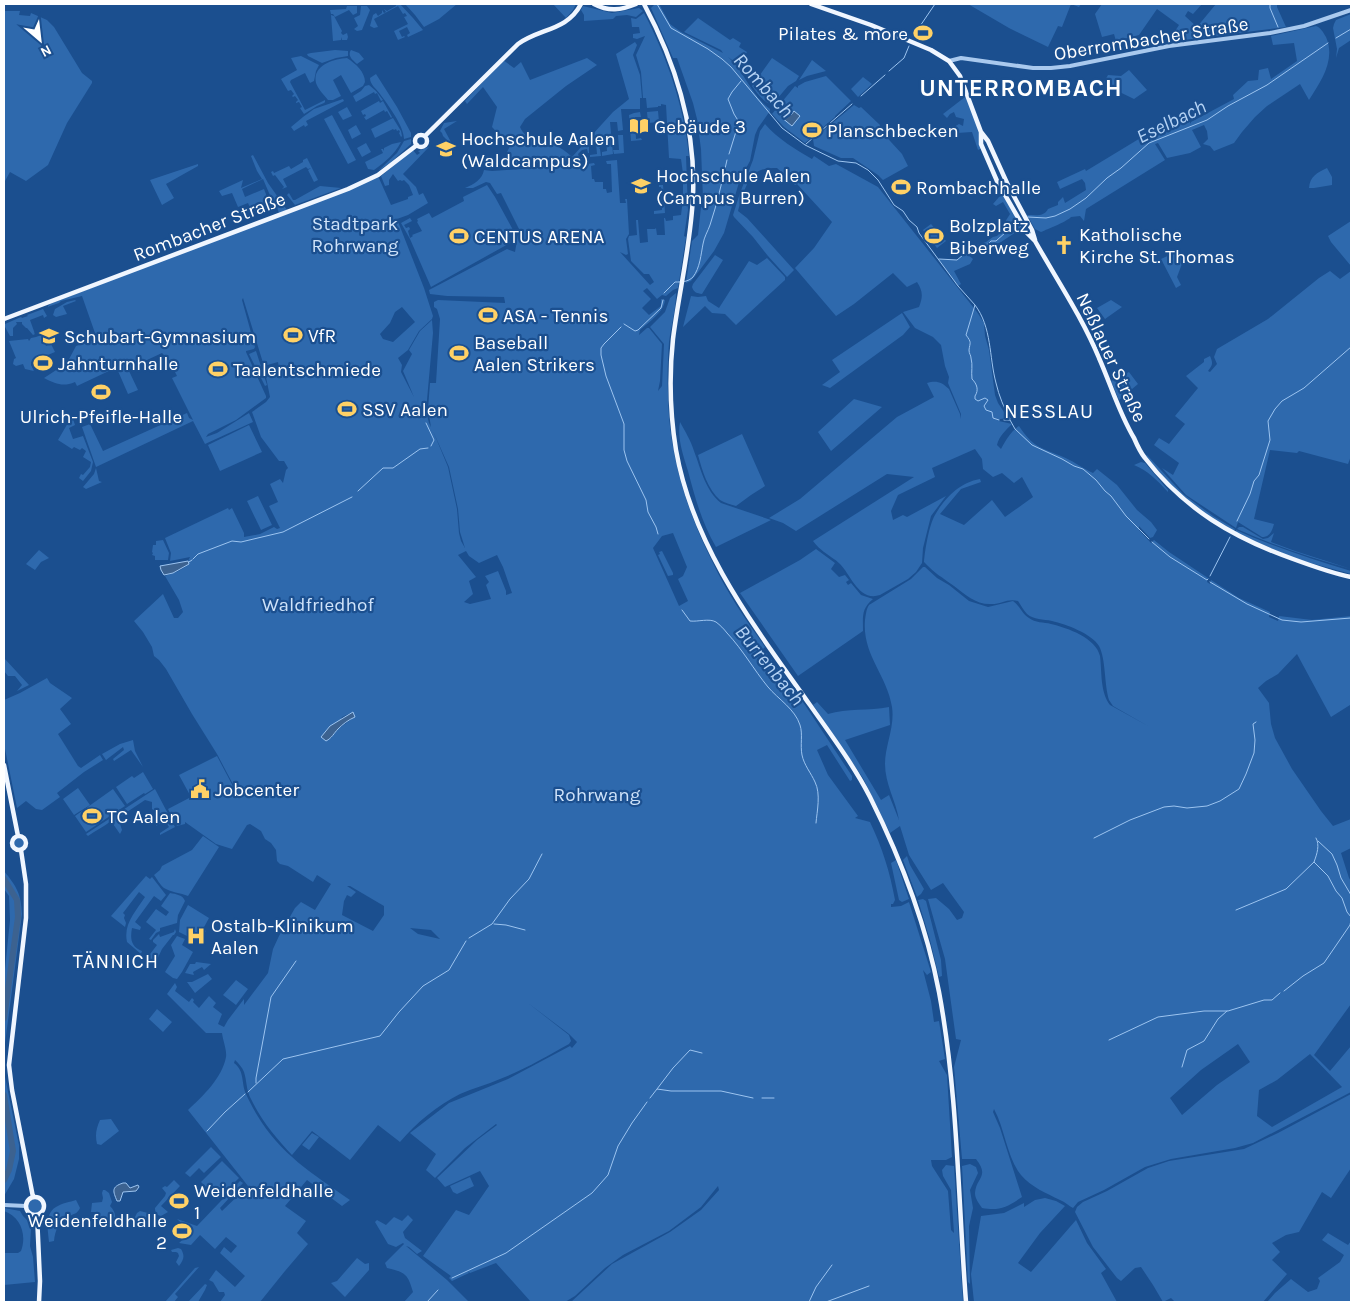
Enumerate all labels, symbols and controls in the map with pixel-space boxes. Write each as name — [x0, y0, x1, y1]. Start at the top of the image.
street label: Oberrombacher Straße — [1052, 13, 1250, 65]
north arrow — [15, 15, 65, 65]
sports icon: Pilates & more — [912, 22, 934, 44]
place label: Pilates & more — [778, 23, 908, 45]
text: N — [37, 41, 54, 61]
water label: Rombach — [729, 49, 798, 122]
district label: UNTERROMBACH — [919, 74, 1123, 102]
water label: Eselbach — [1133, 95, 1210, 148]
library icon: Gebäude 3 — [628, 115, 650, 137]
place label: Gebäude 3 — [654, 116, 746, 138]
sports icon: Planschbecken — [801, 119, 823, 141]
place label: Planschbecken — [827, 120, 959, 142]
place label: Hochschule Aalen (Waldcampus) — [461, 128, 616, 172]
school or university icon: Hochschule Aalen (Waldcampus) — [435, 138, 457, 160]
place label: Hochschule Aalen (Campus Burren) — [656, 165, 811, 209]
school or university icon: Hochschule Aalen (Campus Burren) — [630, 175, 652, 197]
sports icon: Rombachhalle — [890, 176, 912, 198]
place label: Rombachhalle — [916, 177, 1041, 199]
street label: Rombacher Straße — [130, 188, 289, 266]
park label: Stadtpark Rohrwang — [312, 213, 399, 257]
place label: Bolzplatz Biberweg — [949, 215, 1029, 259]
place label: Katholische Kirche St. Thomas — [1079, 224, 1235, 268]
sports icon: CENTUS ARENA — [448, 225, 470, 247]
sports icon: Bolzplatz Biberweg — [923, 225, 945, 247]
place label: CENTUS ARENA — [474, 226, 604, 248]
church icon: Katholische Kirche St. Thomas — [1053, 234, 1075, 256]
street label: Neßlauer Straße — [1071, 289, 1151, 426]
sports icon: ASA - Tennis — [477, 304, 499, 326]
place label: ASA - Tennis — [503, 305, 608, 327]
sports icon: VfR — [282, 324, 304, 346]
school or university icon: Schubart-Gymnasium — [38, 325, 60, 347]
place label: VfR — [308, 325, 336, 347]
place label: Schubart-Gymnasium — [64, 326, 256, 348]
place label: Baseball Aalen Strikers — [474, 332, 595, 376]
sports icon: Baseball Aalen Strikers — [448, 342, 470, 364]
sports icon: Jahnturnhalle — [32, 352, 54, 374]
place label: Jahnturnhalle — [58, 353, 178, 375]
sports icon: Taalentschmiede — [207, 358, 229, 380]
place label: Taalentschmiede — [233, 359, 381, 381]
sports icon: Ulrich-Pfeifle-Halle — [90, 381, 112, 403]
sports icon: SSV Aalen — [336, 398, 358, 420]
place label: SSV Aalen — [362, 399, 448, 421]
district label: NESSLAU — [1004, 400, 1094, 423]
place label: Ulrich-Pfeifle-Halle — [20, 406, 182, 428]
park label: Waldfriedhof — [262, 594, 374, 616]
water label: Burrenbach — [730, 621, 809, 710]
public building icon: Jobcenter — [189, 778, 211, 800]
place label: Jobcenter — [215, 779, 299, 801]
park label: Rohrwang — [554, 784, 641, 806]
sports icon: TC Aalen — [81, 805, 103, 827]
place label: TC Aalen — [107, 806, 181, 828]
place label: Ostalb-Klinikum Aalen — [211, 915, 354, 959]
hospital icon: Ostalb-Klinikum Aalen — [185, 925, 207, 947]
district label: TÄNNICH — [73, 950, 159, 973]
place label: Weidenfeldhalle 1 — [194, 1180, 333, 1224]
sports icon: Weidenfeldhalle 1 — [168, 1190, 190, 1212]
place label: Weidenfeldhalle 2 — [28, 1210, 167, 1254]
sports icon: Weidenfeldhalle 2 — [171, 1220, 193, 1242]

